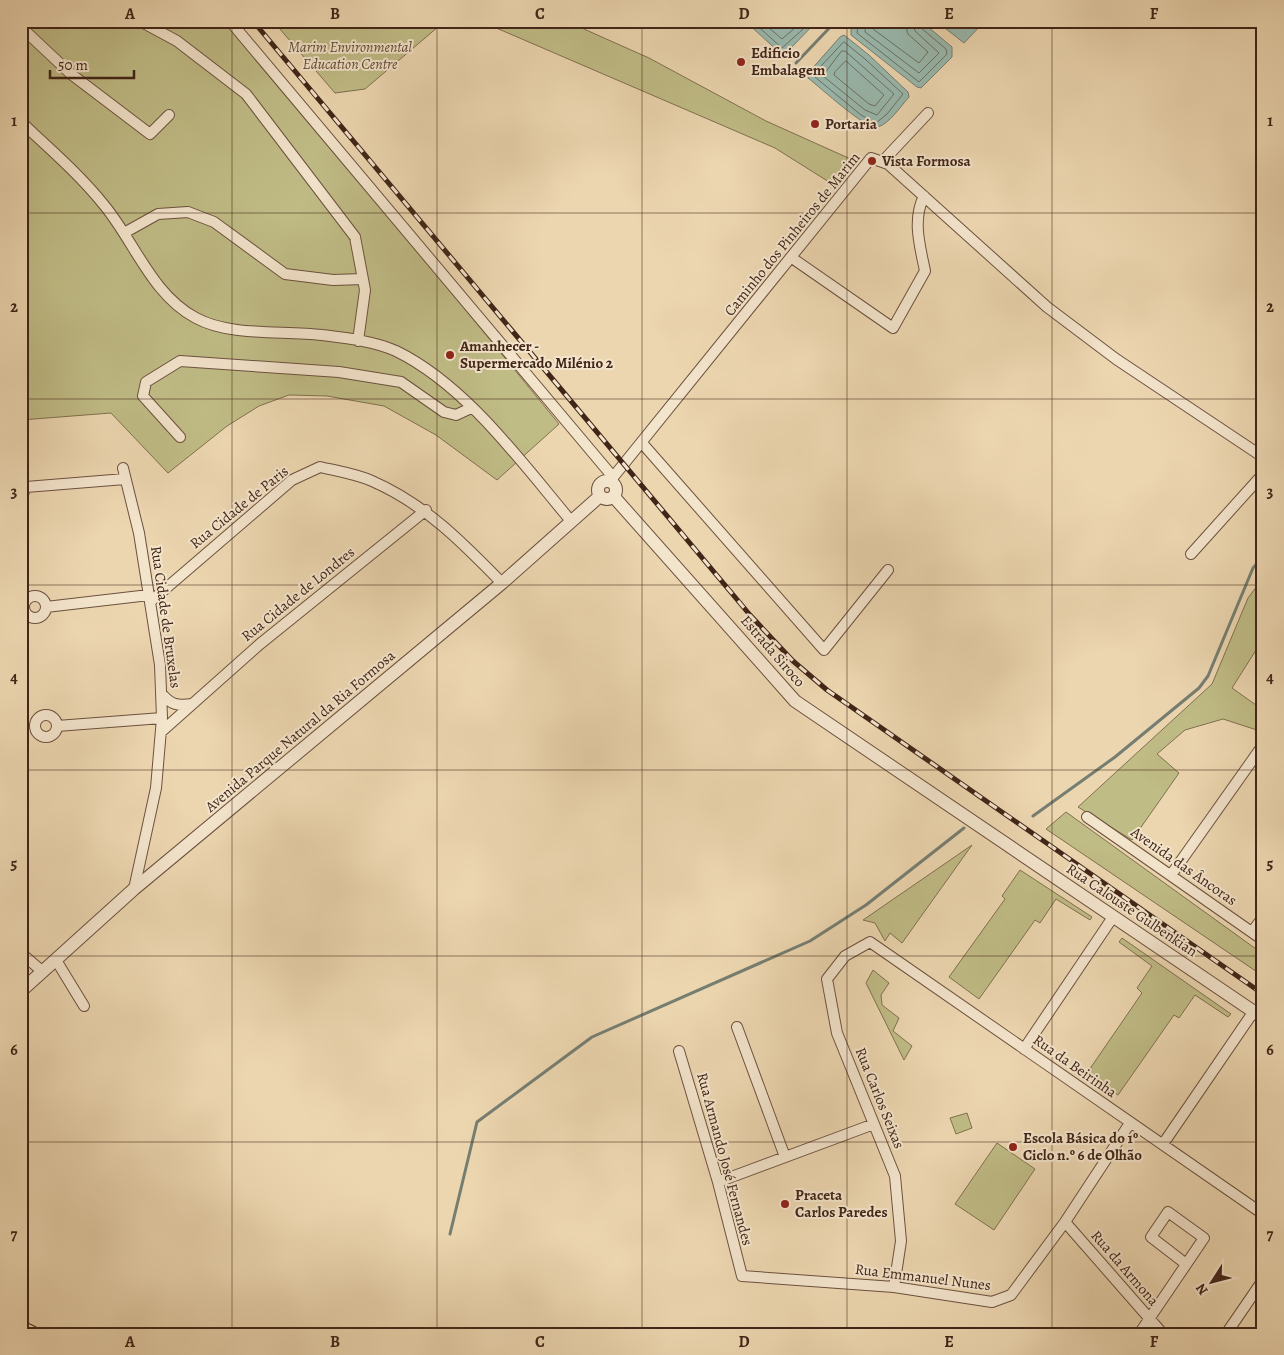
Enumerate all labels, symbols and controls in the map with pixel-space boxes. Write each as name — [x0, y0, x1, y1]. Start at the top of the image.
text: A — [124, 3, 136, 25]
text: B — [330, 3, 340, 25]
text: C — [535, 3, 545, 25]
text: D — [738, 3, 750, 25]
text: E — [944, 3, 954, 25]
text: F — [1150, 3, 1159, 25]
park label: Marim Environmental Education Centre — [288, 37, 412, 74]
place label: Edificio Embalagem — [751, 43, 826, 80]
scale bar — [50, 48, 134, 80]
text: 50 m — [58, 55, 88, 75]
marker: Edificio Embalagem — [735, 56, 747, 68]
text: 1 — [11, 110, 17, 132]
text: 1 — [1267, 110, 1273, 132]
place label: Portaria — [825, 114, 878, 134]
marker: Portaria — [809, 118, 821, 130]
street label: Caminho dos Pinheiros de Marim — [720, 147, 865, 320]
place label: Vista Formosa — [881, 151, 972, 171]
marker: Vista Formosa — [866, 155, 878, 167]
text: 2 — [10, 296, 18, 318]
text: 2 — [1266, 296, 1274, 318]
place label: Amanhecer - Supermercado Milénio 2 — [459, 336, 614, 373]
marker: Amanhecer - Supermercado Milénio 2 — [444, 349, 456, 361]
street label: Rua Cidade de Paris — [185, 461, 293, 553]
text: 3 — [11, 481, 18, 503]
text: 3 — [1267, 481, 1274, 503]
street label: Rua Cidade de Londres — [237, 542, 359, 646]
street label: Rua Cidade de Bruxelas — [146, 545, 186, 689]
street label: Estrada Siroco — [736, 611, 810, 691]
street label: Avenida Parque Natural da Ria Formosa — [200, 645, 399, 817]
text: 4 — [10, 667, 18, 689]
text: 4 — [1266, 667, 1274, 689]
street label: Avenida das Âncoras — [1126, 821, 1241, 910]
text: 5 — [11, 853, 18, 875]
text: 5 — [1267, 853, 1274, 875]
street label: Rua Calouste Gulbenkian — [1063, 859, 1201, 961]
street label: Rua da Beirinha — [1029, 1030, 1121, 1102]
text: 6 — [10, 1039, 18, 1061]
text: 6 — [1266, 1039, 1274, 1061]
street label: Rua Carlos Seixas — [851, 1044, 909, 1152]
street label: Rua Armando José Fernandes — [692, 1070, 758, 1248]
place label: Escola Básica do 1º Ciclo n.º 6 de Olhão — [1023, 1128, 1142, 1165]
marker: Escola Básica do 1º Ciclo n.º 6 de Olhão — [1007, 1141, 1019, 1153]
place label: Praceta Carlos Paredes — [795, 1185, 888, 1222]
marker: Praceta Carlos Paredes — [779, 1198, 791, 1210]
text: 7 — [11, 1224, 18, 1246]
text: 7 — [1267, 1224, 1274, 1246]
street label: Rua da Armona — [1087, 1226, 1163, 1310]
north arrow — [1186, 1258, 1236, 1308]
street label: Rua Emmanuel Nunes — [854, 1259, 992, 1295]
text: N — [1191, 1280, 1213, 1299]
text: A — [124, 1331, 136, 1353]
text: B — [330, 1331, 340, 1353]
text: C — [535, 1331, 545, 1353]
text: D — [738, 1331, 750, 1353]
text: E — [944, 1331, 954, 1353]
text: F — [1150, 1331, 1159, 1353]

